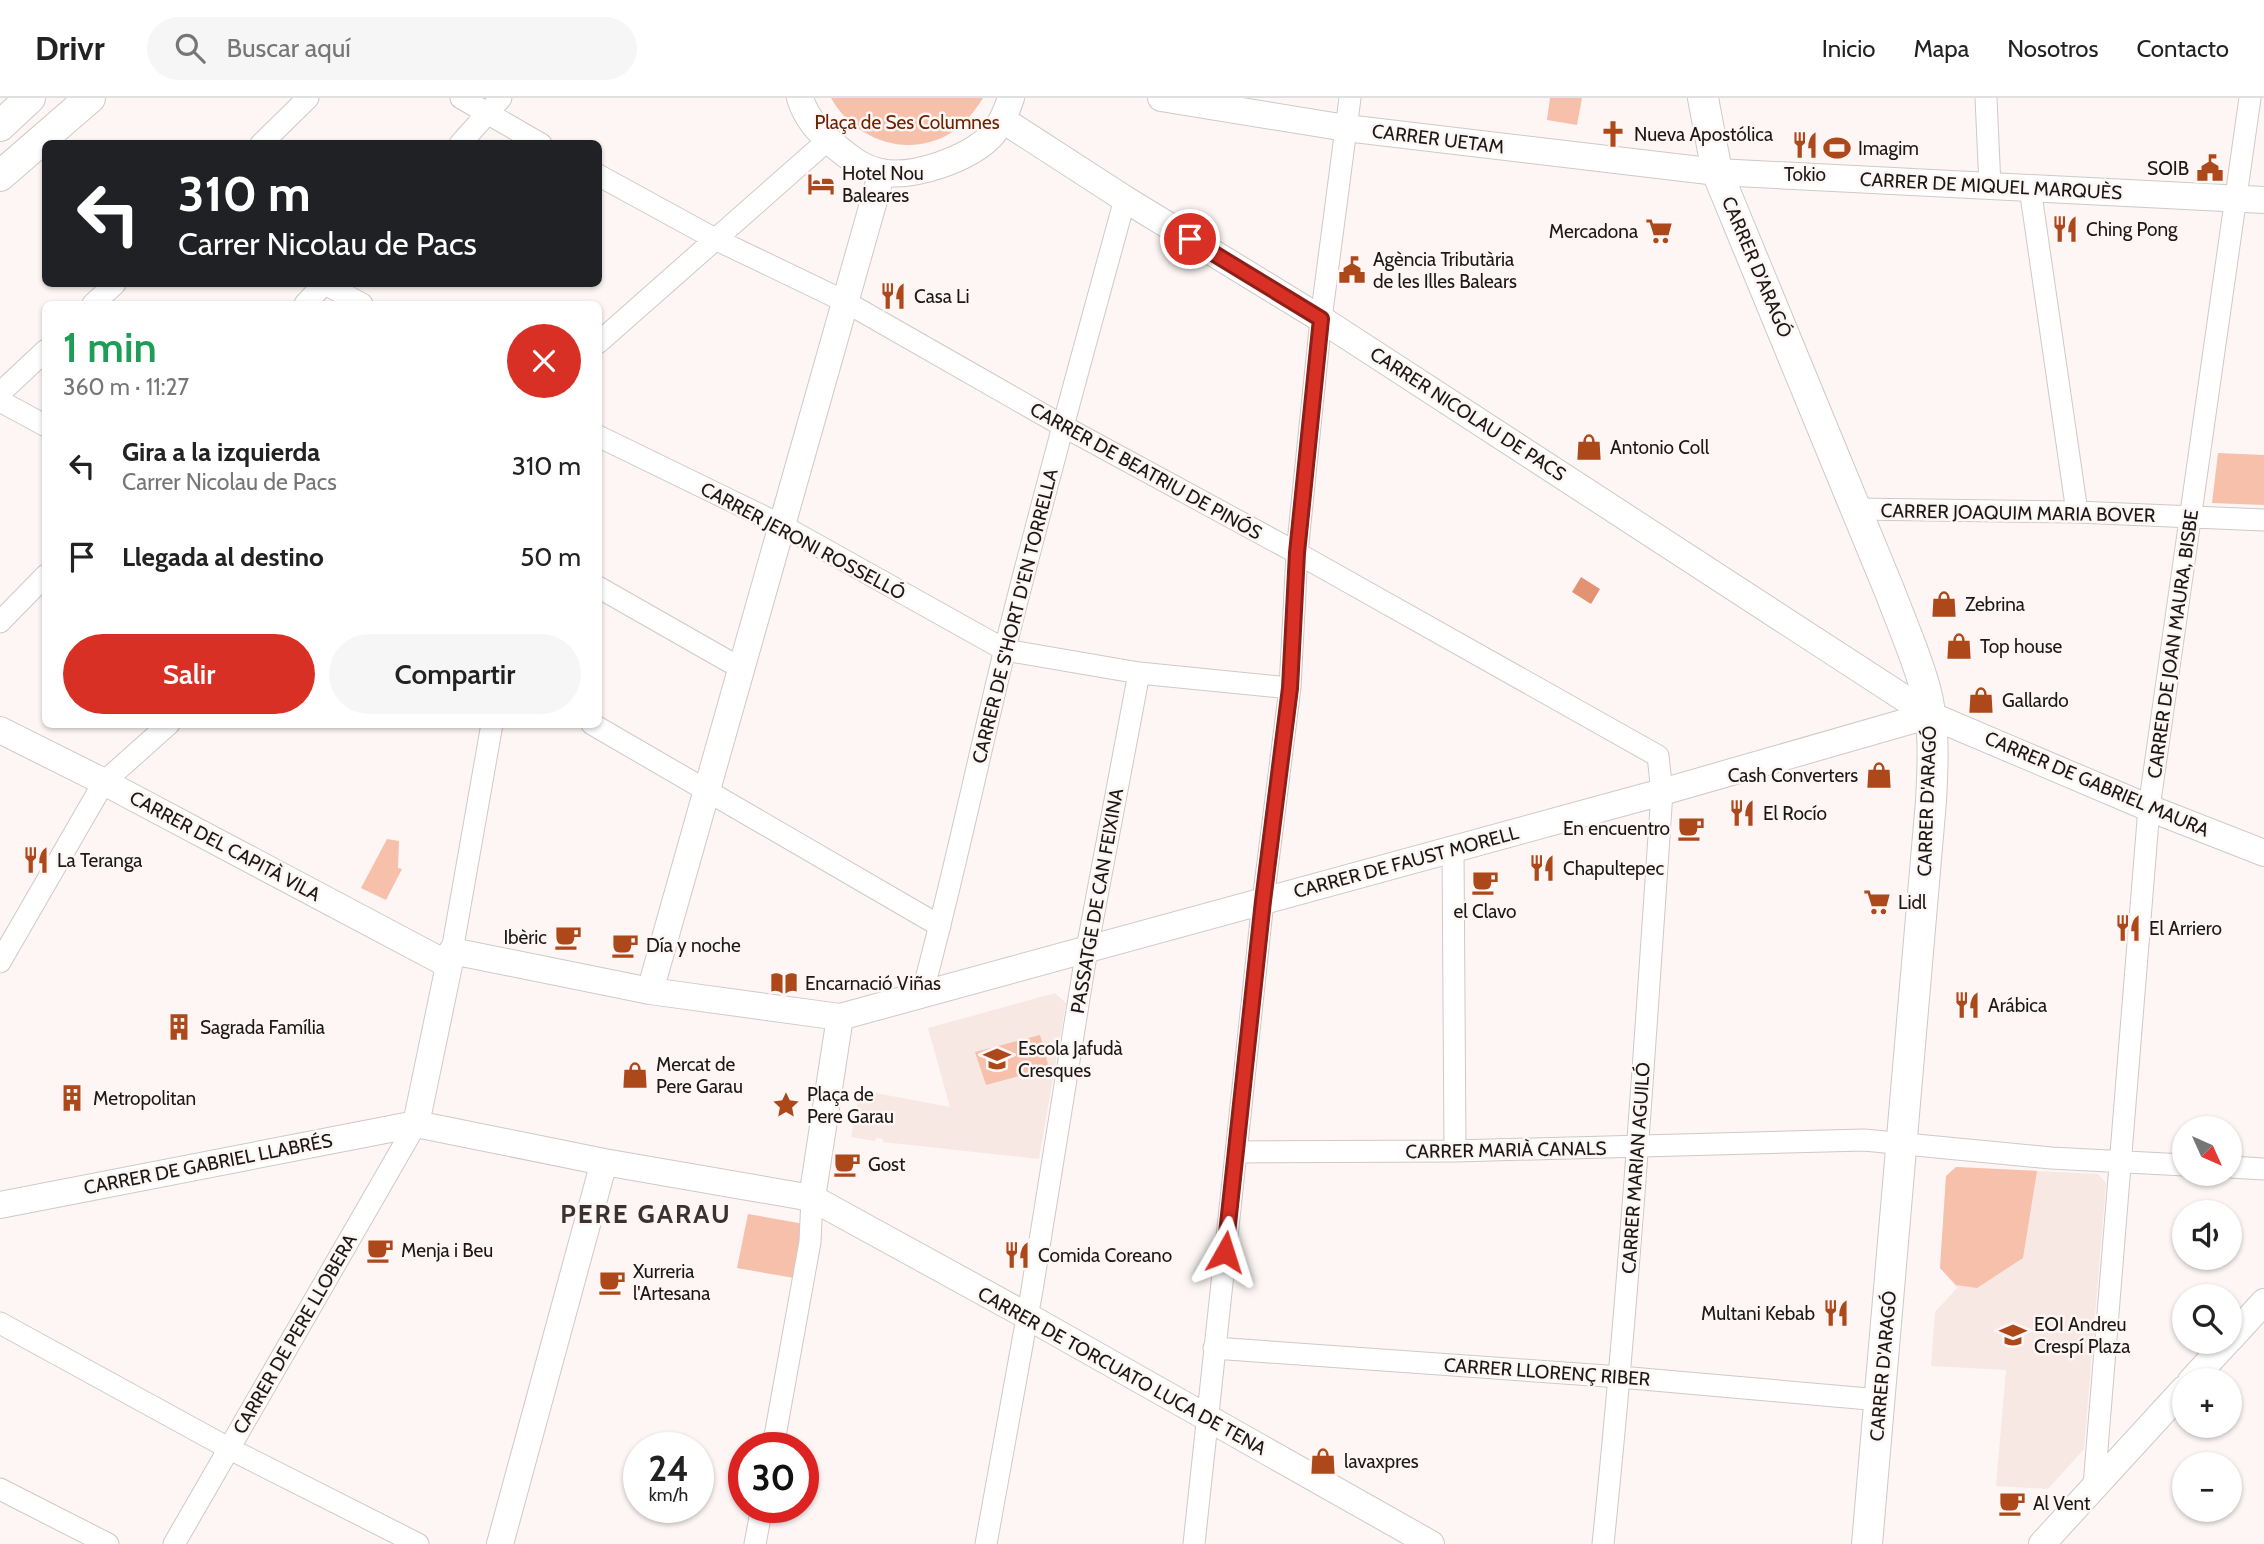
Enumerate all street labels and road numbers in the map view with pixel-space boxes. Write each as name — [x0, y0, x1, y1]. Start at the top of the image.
street label: CARRER UETAM — [1371, 119, 1505, 159]
street label: CARRER DE MIQUEL MARQUÈS — [1859, 167, 2123, 204]
street label: CARRER D'ARAGÓ — [1717, 193, 1798, 341]
street label: CARRER NICOLAU DE PACS — [1366, 342, 1570, 486]
street label: CARRER DE BEATRIU DE PINÓS — [1026, 397, 1266, 544]
street label: CARRER DE S'HORT D'EN TORRELLA — [967, 466, 1063, 766]
street label: CARRER JERONI ROSSELLÓ — [697, 476, 910, 605]
street label: CARRER JOAQUIM MARIA BOVER — [1880, 499, 2156, 527]
street label: CARRER DE JOAN MAURA, BISBE — [2143, 508, 2203, 780]
street label: CARRER D'ARAGÓ — [1912, 725, 1941, 877]
street label: CARRER DE GABRIEL MAURA — [1981, 726, 2213, 842]
street label: CARRER DEL CAPITÀ VILA — [126, 785, 325, 906]
street label: PASSATGE DE CAN FEIXINA — [1066, 786, 1128, 1015]
street label: CARRER DE FAUST MORELL — [1291, 821, 1521, 903]
street label: CARRER MARIAN AGUILÓ — [1616, 1061, 1655, 1275]
street label: CARRER DE GABRIEL LLABRÉS — [82, 1128, 334, 1199]
street label: CARRER MARIÀ CANALS — [1405, 1136, 1607, 1163]
street label: CARRER DE PERE LLOBERA — [228, 1230, 362, 1438]
street label: CARRER DE TORCUATO LUCA DE TENA — [974, 1282, 1271, 1460]
street label: CARRER D'ARAGÓ — [1864, 1290, 1901, 1442]
street label: CARRER LLORENÇ RIBER — [1443, 1353, 1651, 1391]

